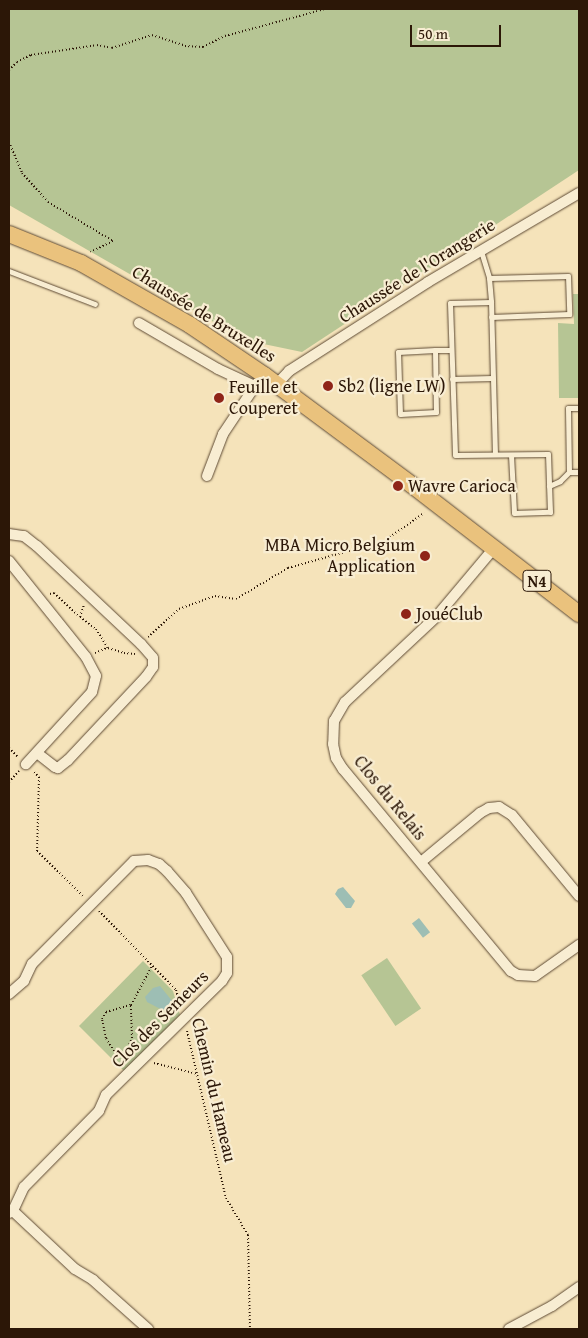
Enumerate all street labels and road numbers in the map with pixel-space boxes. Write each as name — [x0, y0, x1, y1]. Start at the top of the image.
street label: Chaussée de l'Orangerie — [335, 214, 499, 328]
street label: Chaussée de Bruxelles — [128, 261, 280, 367]
road number: N4 — [522, 568, 552, 594]
street label: Clos du Relais — [349, 751, 431, 845]
street label: Clos des Semeurs — [107, 966, 213, 1072]
street label: Chemin du Hameau — [187, 1016, 241, 1164]

